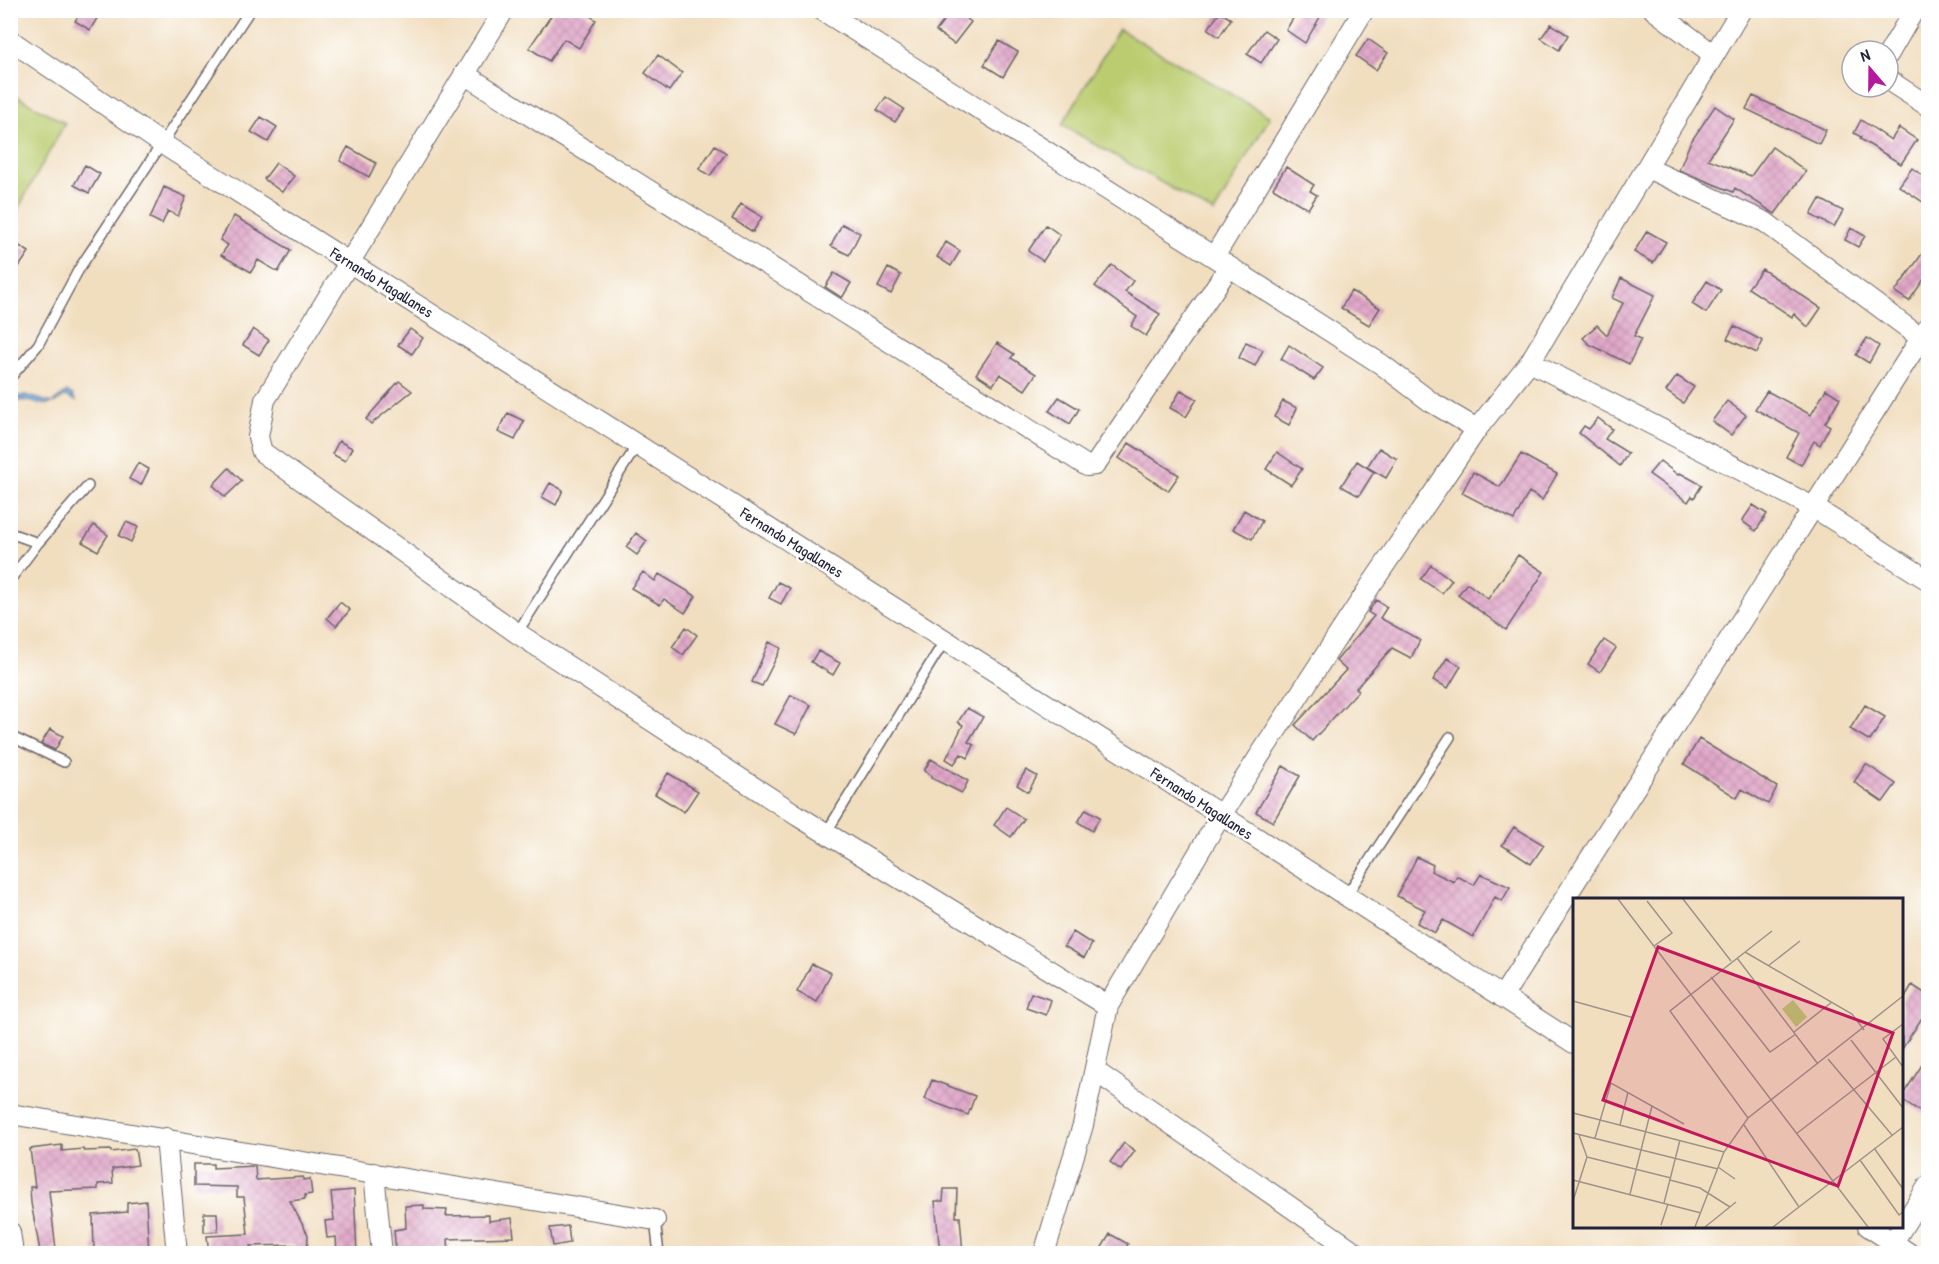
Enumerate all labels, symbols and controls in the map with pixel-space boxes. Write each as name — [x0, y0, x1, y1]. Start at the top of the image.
north arrow — [1840, 39, 1900, 99]
text: N — [1857, 43, 1873, 67]
street label: Fernando Magallanes — [325, 241, 438, 323]
street label: Fernando Magallanes — [735, 501, 848, 583]
street label: Fernando Magallanes — [1146, 761, 1257, 844]
inset map — [1573, 898, 1903, 1228]

